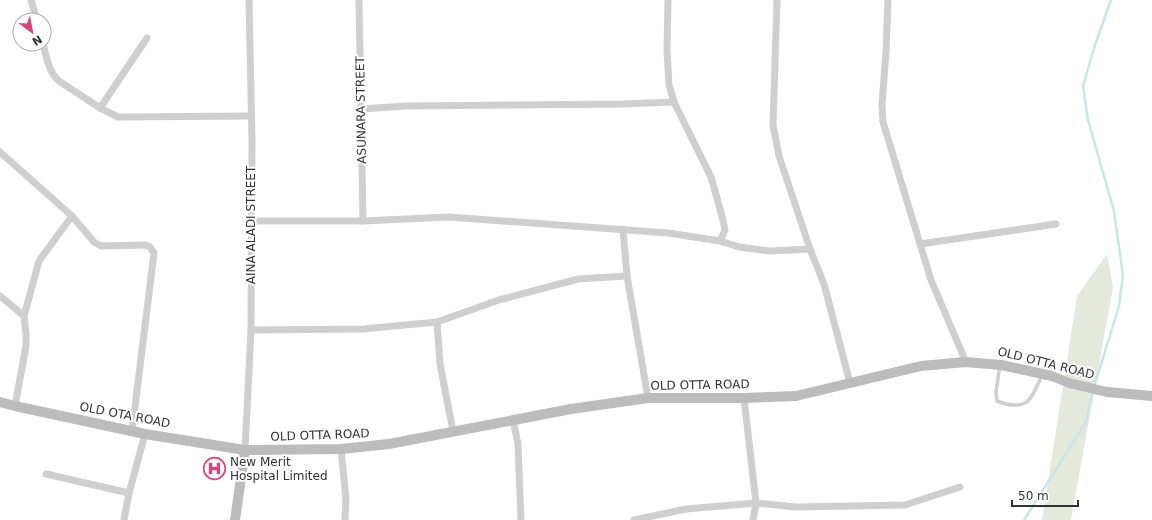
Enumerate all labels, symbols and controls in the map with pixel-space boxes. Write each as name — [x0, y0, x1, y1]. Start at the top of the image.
north arrow — [12, 12, 52, 52]
text: N — [30, 32, 44, 48]
street label: ASUNARA STREET — [353, 55, 369, 164]
street label: AINA ALADI STREET — [244, 165, 258, 284]
street label: OLD OTTA ROAD — [996, 344, 1096, 382]
street label: OLD OTTA ROAD — [650, 377, 750, 393]
street label: OLD OTA ROAD — [78, 399, 172, 431]
street label: OLD OTTA ROAD — [270, 426, 370, 444]
place label: New Merit Hospital Limited — [230, 455, 328, 483]
hospital icon: New Merit Hospital Limited — [201, 456, 227, 482]
scale bar — [1012, 482, 1078, 508]
text: 50 m — [1018, 489, 1049, 503]

